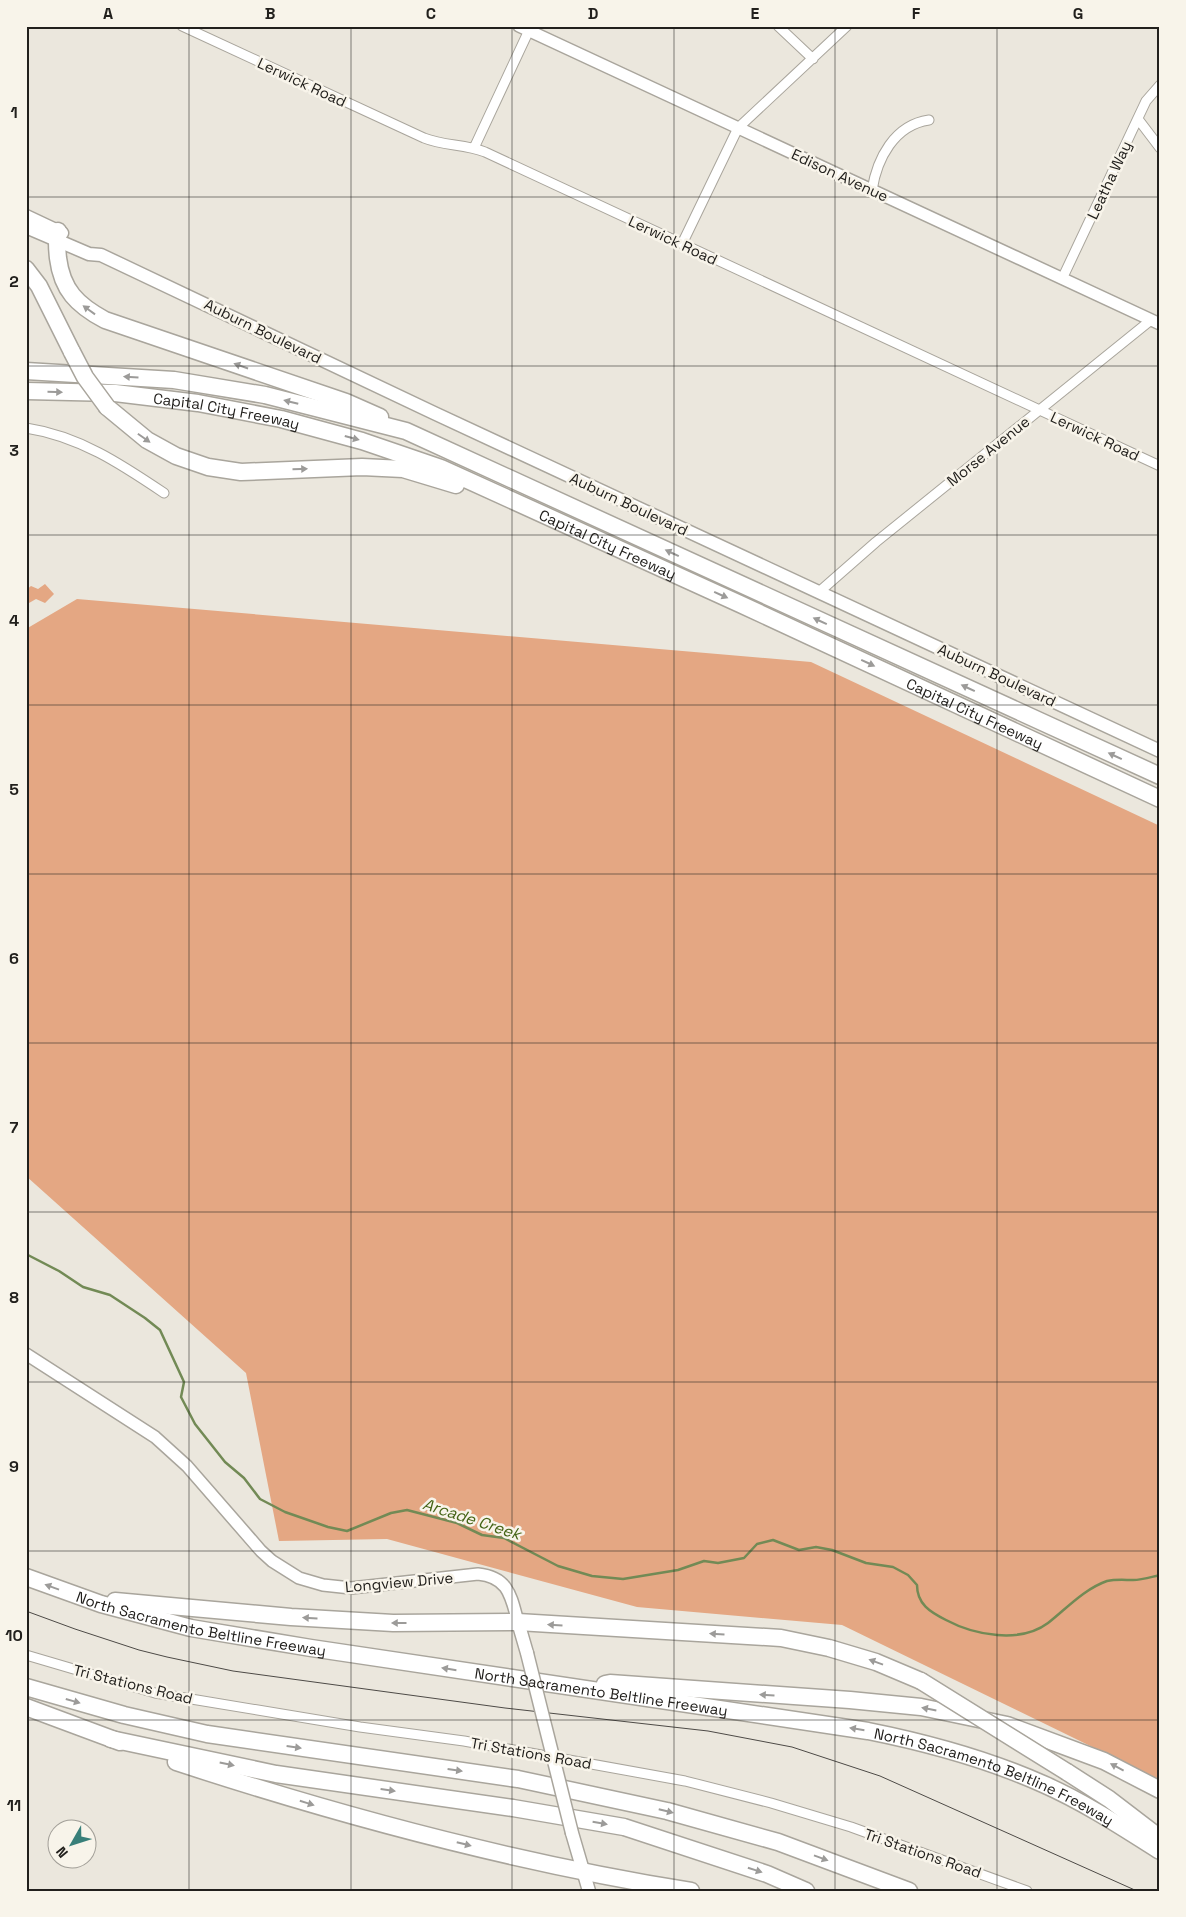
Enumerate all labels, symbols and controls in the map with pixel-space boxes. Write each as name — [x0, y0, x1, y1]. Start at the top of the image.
text: A — [103, 3, 113, 24]
text: B — [265, 3, 275, 24]
text: C — [426, 3, 436, 24]
text: D — [588, 3, 598, 24]
text: E — [751, 3, 760, 24]
text: F — [912, 3, 921, 24]
text: G — [1073, 3, 1083, 24]
street label: Lerwick Road — [254, 53, 350, 111]
text: 1 — [10, 102, 18, 123]
street label: Leatha Way — [1083, 138, 1135, 222]
street label: Edison Avenue — [788, 144, 892, 206]
street label: Lerwick Road — [625, 211, 721, 269]
text: 2 — [9, 271, 19, 292]
street label: Auburn Boulevard — [201, 294, 325, 368]
one-way arrow — [82, 305, 96, 315]
one-way arrow — [233, 362, 248, 369]
one-way arrow — [122, 372, 138, 380]
one-way arrow — [47, 388, 63, 396]
street label: Capital City Freeway — [152, 388, 302, 433]
one-way arrow — [283, 398, 298, 406]
street label: Lerwick Road — [1047, 407, 1143, 465]
street label: Morse Avenue — [943, 412, 1033, 490]
one-way arrow — [138, 433, 151, 443]
one-way arrow — [344, 434, 359, 442]
text: 3 — [9, 440, 19, 461]
one-way arrow — [292, 465, 308, 473]
street label: Auburn Boulevard — [567, 468, 691, 540]
street label: Capital City Freeway — [536, 505, 680, 583]
one-way arrow — [665, 549, 679, 557]
one-way arrow — [714, 591, 728, 599]
text: 4 — [9, 610, 19, 631]
one-way arrow — [813, 616, 827, 624]
street label: Auburn Boulevard — [935, 639, 1059, 711]
one-way arrow — [861, 660, 875, 668]
street label: Capital City Freeway — [903, 673, 1046, 753]
one-way arrow — [961, 684, 975, 692]
one-way arrow — [1108, 752, 1122, 760]
text: 5 — [9, 779, 19, 800]
text: 6 — [9, 948, 19, 969]
text: 7 — [10, 1117, 19, 1138]
text: 8 — [9, 1287, 19, 1308]
text: 9 — [9, 1456, 19, 1477]
water label: Arcade Creek — [420, 1493, 526, 1545]
street label: Longview Drive — [344, 1568, 454, 1596]
one-way arrow — [45, 1583, 60, 1590]
street label: North Sacramento Beltline Freeway — [74, 1586, 327, 1660]
one-way arrow — [302, 1614, 318, 1622]
one-way arrow — [391, 1619, 407, 1627]
one-way arrow — [546, 1620, 562, 1628]
text: 10 — [5, 1625, 23, 1646]
one-way arrow — [708, 1630, 724, 1638]
one-way arrow — [868, 1658, 883, 1666]
street label: Tri Stations Road — [71, 1660, 195, 1708]
street label: North Sacramento Beltline Freeway — [474, 1663, 729, 1719]
one-way arrow — [441, 1665, 457, 1673]
one-way arrow — [759, 1691, 775, 1699]
one-way arrow — [66, 1697, 81, 1705]
one-way arrow — [920, 1704, 936, 1712]
street label: North Sacramento Beltline Freeway — [873, 1723, 1117, 1829]
one-way arrow — [849, 1725, 865, 1733]
street label: Tri Stations Road — [469, 1733, 593, 1773]
one-way arrow — [286, 1743, 302, 1751]
one-way arrow — [220, 1760, 236, 1768]
one-way arrow — [1110, 1763, 1123, 1772]
one-way arrow — [447, 1766, 463, 1774]
one-way arrow — [380, 1786, 396, 1794]
text: 11 — [7, 1795, 21, 1816]
one-way arrow — [300, 1800, 315, 1808]
one-way arrow — [658, 1807, 673, 1815]
one-way arrow — [592, 1819, 608, 1827]
north arrow — [48, 1820, 98, 1870]
street label: Tri Stations Road — [862, 1824, 984, 1882]
one-way arrow — [457, 1840, 472, 1848]
text: N — [52, 1843, 72, 1861]
one-way arrow — [814, 1854, 829, 1862]
one-way arrow — [748, 1867, 763, 1874]

